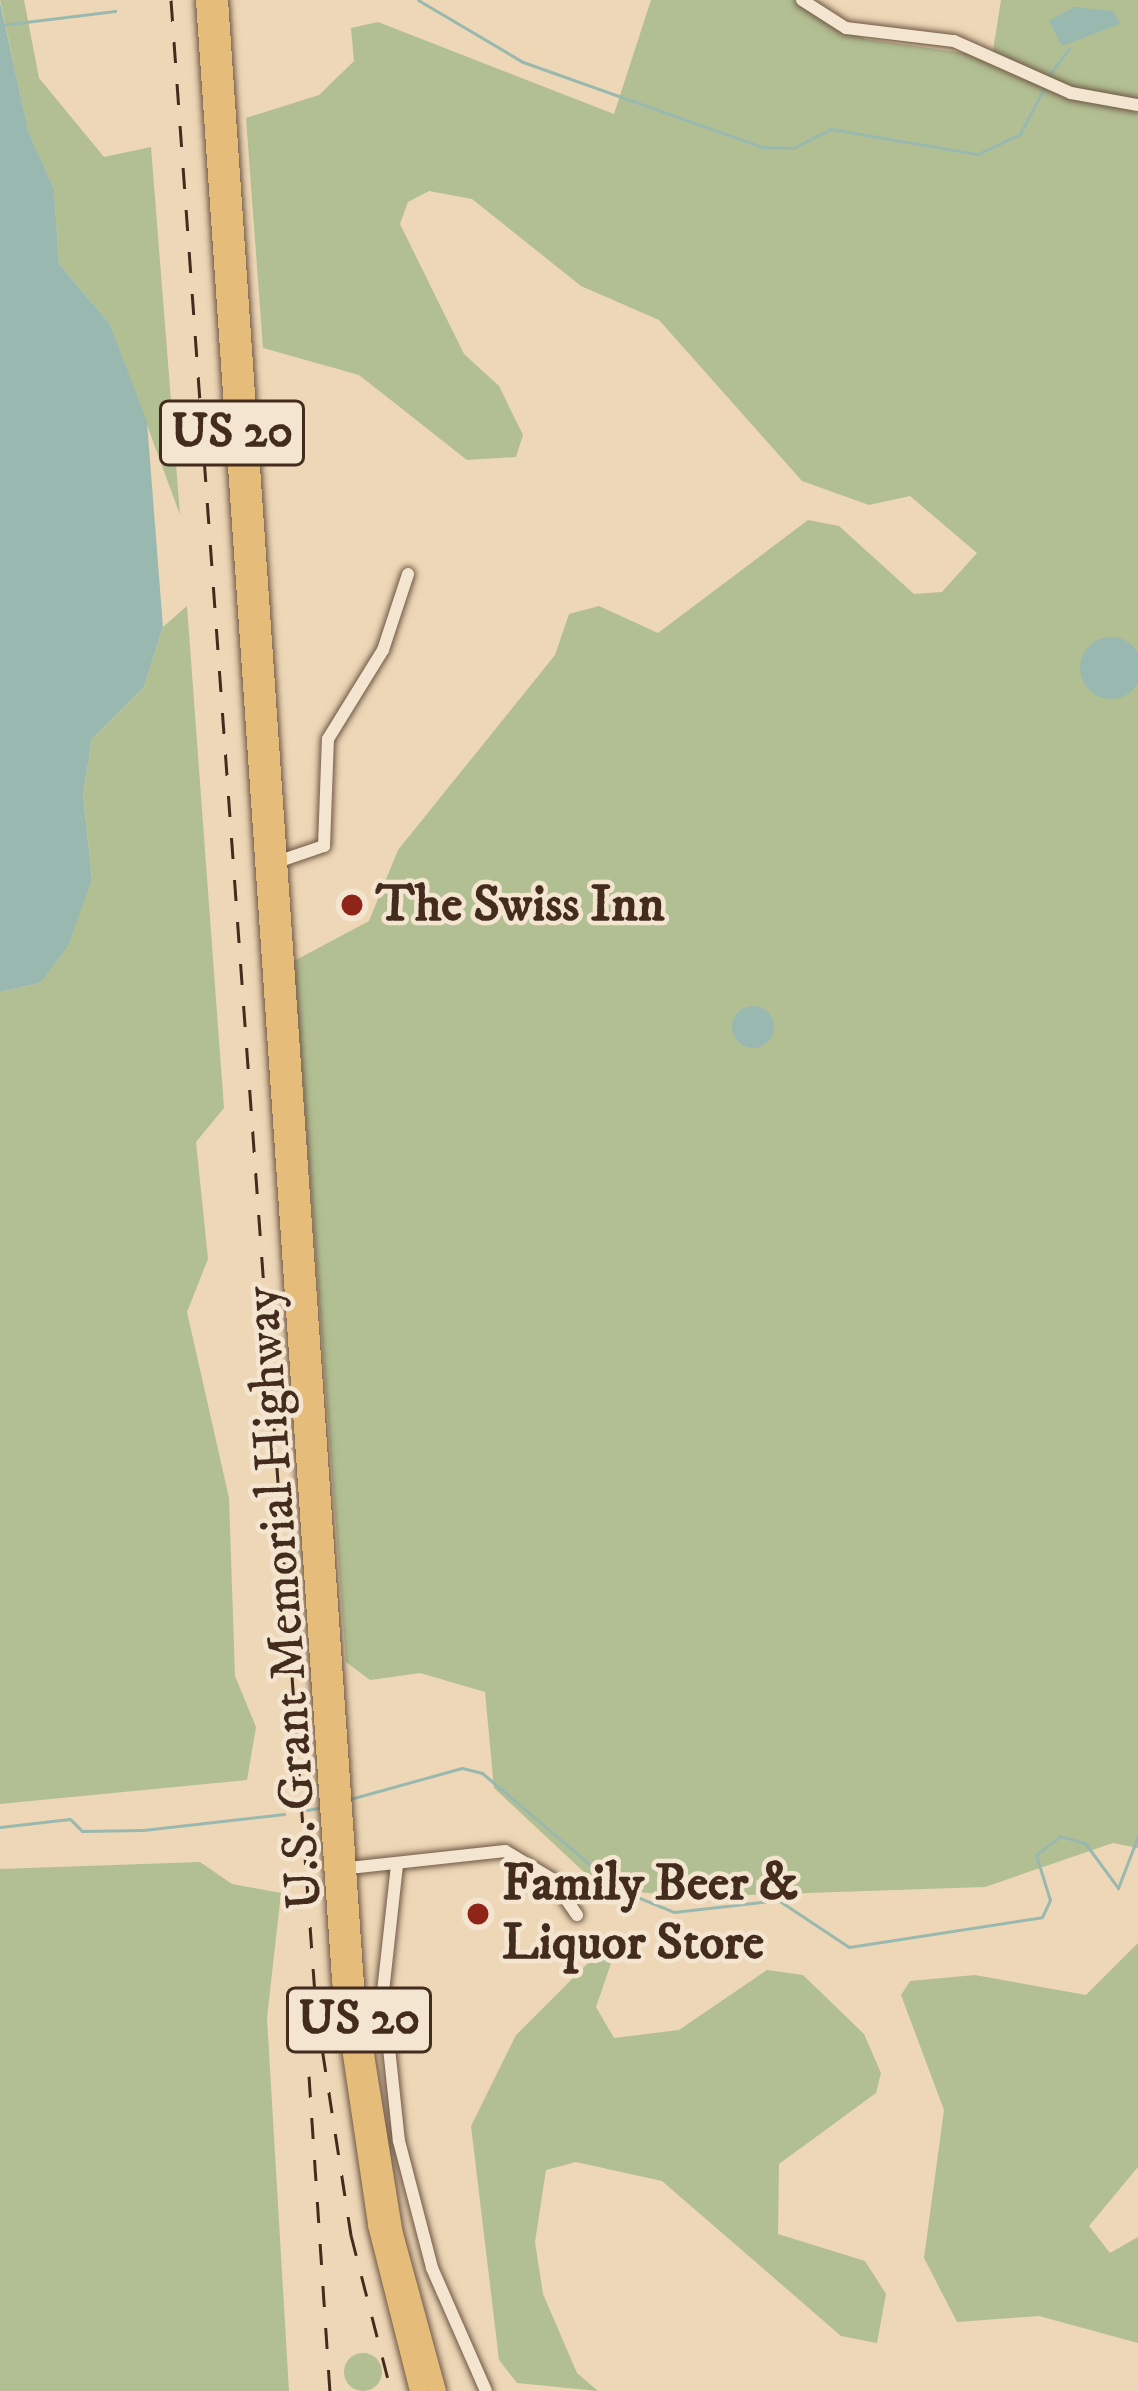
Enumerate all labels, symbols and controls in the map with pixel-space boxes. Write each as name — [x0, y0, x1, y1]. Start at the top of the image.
road number: US 20 — [157, 391, 307, 475]
place label: The Swiss Inn — [376, 874, 665, 936]
marker: The Swiss Inn — [339, 892, 365, 918]
street label: U.S. Grant Memorial Highway — [232, 1284, 336, 1912]
place label: Family Beer & Liquor Store — [502, 1854, 798, 1974]
marker: Family Beer & Liquor Store — [465, 1901, 491, 1927]
road number: US 20 — [284, 1978, 434, 2062]

